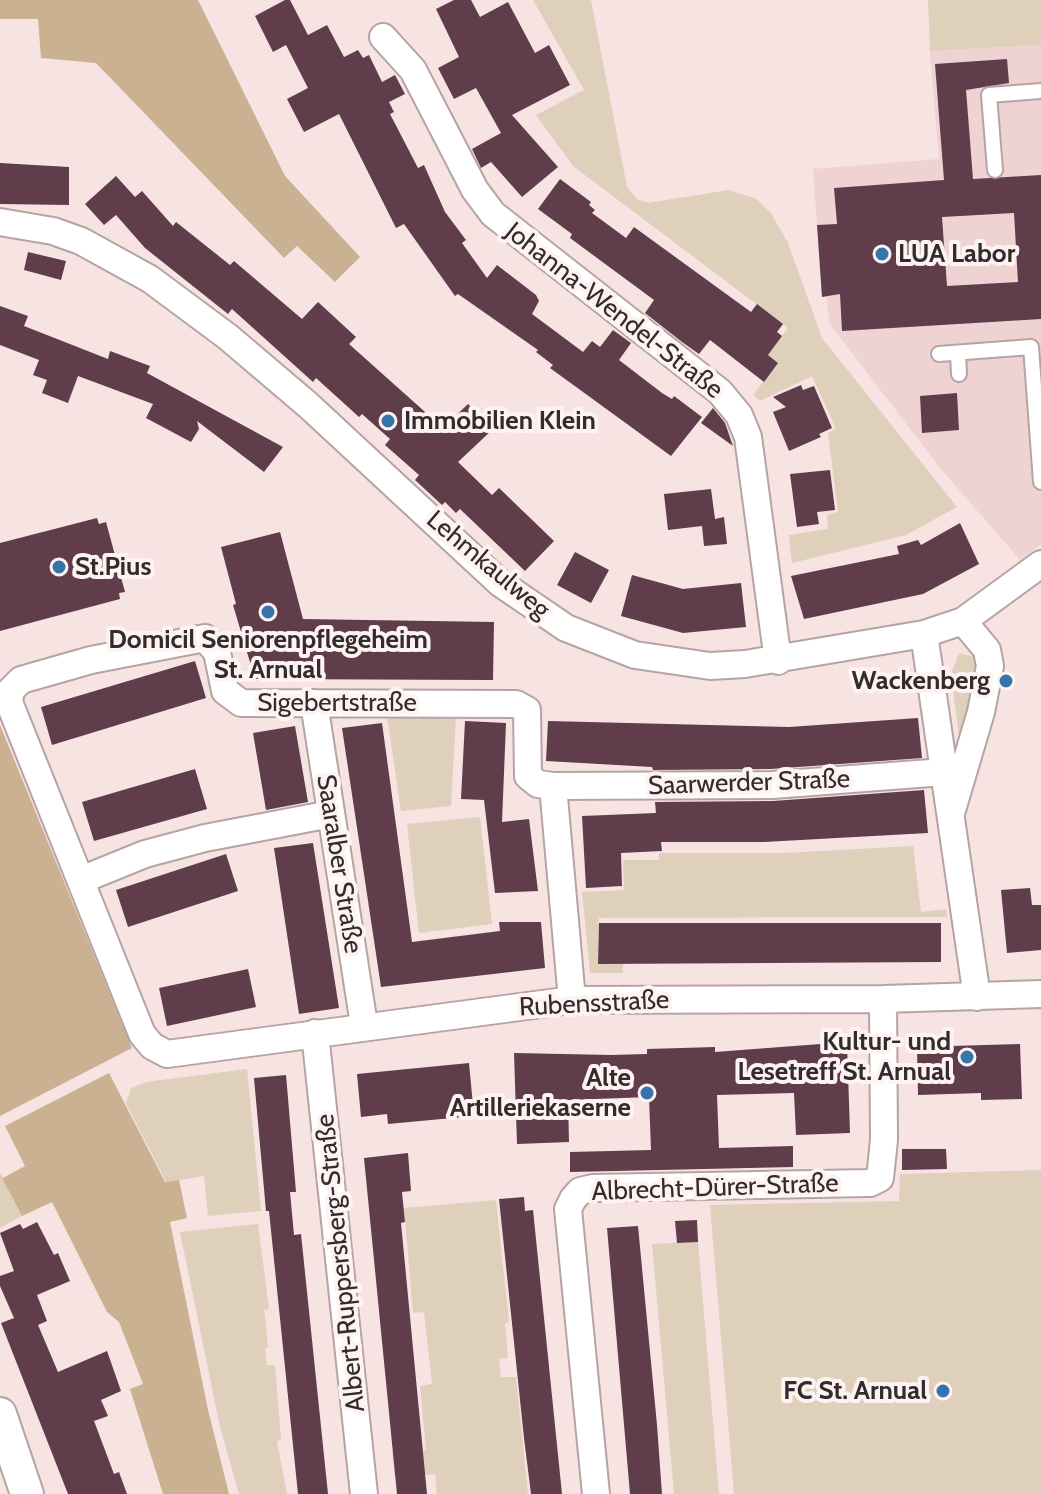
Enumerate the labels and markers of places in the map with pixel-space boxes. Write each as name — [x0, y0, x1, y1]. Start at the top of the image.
place label: LUA Labor — [898, 238, 1015, 270]
marker: LUA Labor — [873, 245, 891, 263]
place label: Immobilien Klein — [404, 405, 596, 437]
marker: Immobilien Klein — [379, 412, 397, 430]
place label: St.Pius — [75, 551, 151, 583]
marker: St.Pius — [50, 558, 68, 576]
marker: Domicil Seniorenpflegeheim St. Arnual — [259, 603, 277, 621]
place label: Domicil Seniorenpflegeheim St. Arnual — [108, 624, 428, 686]
place label: Wackenberg — [852, 665, 990, 697]
marker: Wackenberg — [997, 672, 1015, 690]
place label: Kultur- und Lesetreff St. Arnual — [738, 1026, 951, 1088]
marker: Kultur- und Lesetreff St. Arnual — [958, 1048, 976, 1066]
place label: Alte Artilleriekaserne — [450, 1062, 631, 1124]
marker: Alte Artilleriekaserne — [638, 1084, 656, 1102]
place label: FC St. Arnual — [783, 1375, 927, 1407]
marker: FC St. Arnual — [934, 1382, 952, 1400]

